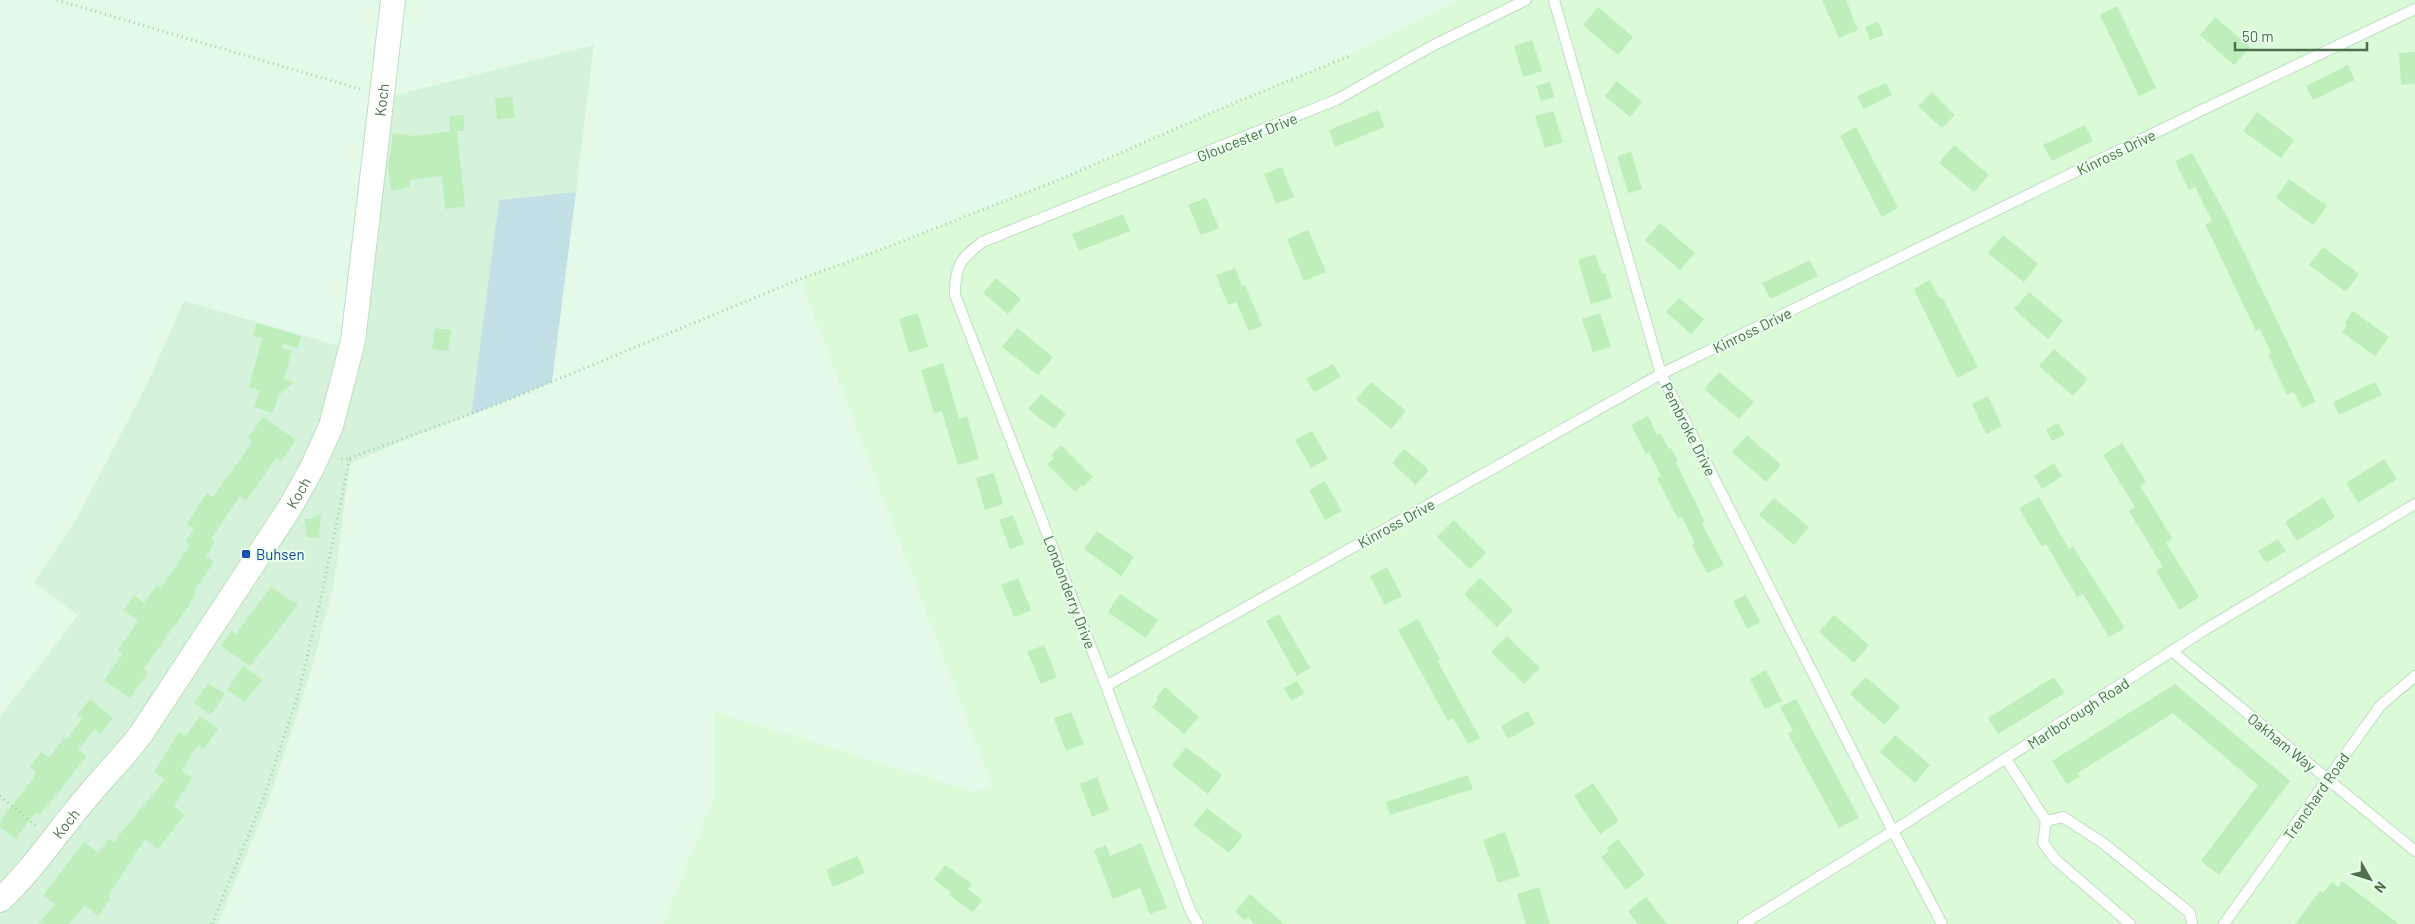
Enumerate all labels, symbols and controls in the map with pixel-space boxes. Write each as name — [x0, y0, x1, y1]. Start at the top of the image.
scale bar — [2235, 20, 2368, 52]
text: 50 m — [2242, 27, 2274, 45]
street label: Koch — [370, 82, 392, 117]
street label: Gloucester Drive — [1194, 109, 1300, 165]
street label: Kinross Drive — [2074, 125, 2158, 179]
street label: Kinross Drive — [1710, 303, 1794, 357]
street label: Pembroke Drive — [1658, 379, 1720, 479]
street label: Koch — [282, 474, 314, 511]
street label: Kinross Drive — [1354, 494, 1438, 552]
street label: Londonderry Drive — [1040, 533, 1100, 651]
place label: Buhsen — [256, 545, 305, 563]
marker: Buhsen — [240, 548, 252, 560]
street label: Marlborough Road — [2024, 673, 2132, 753]
street label: Oakham Way — [2244, 709, 2320, 775]
street label: Trenchard Road — [2279, 749, 2353, 843]
street label: Koch — [48, 805, 83, 842]
north arrow — [2345, 854, 2395, 904]
text: N — [2371, 879, 2390, 896]

